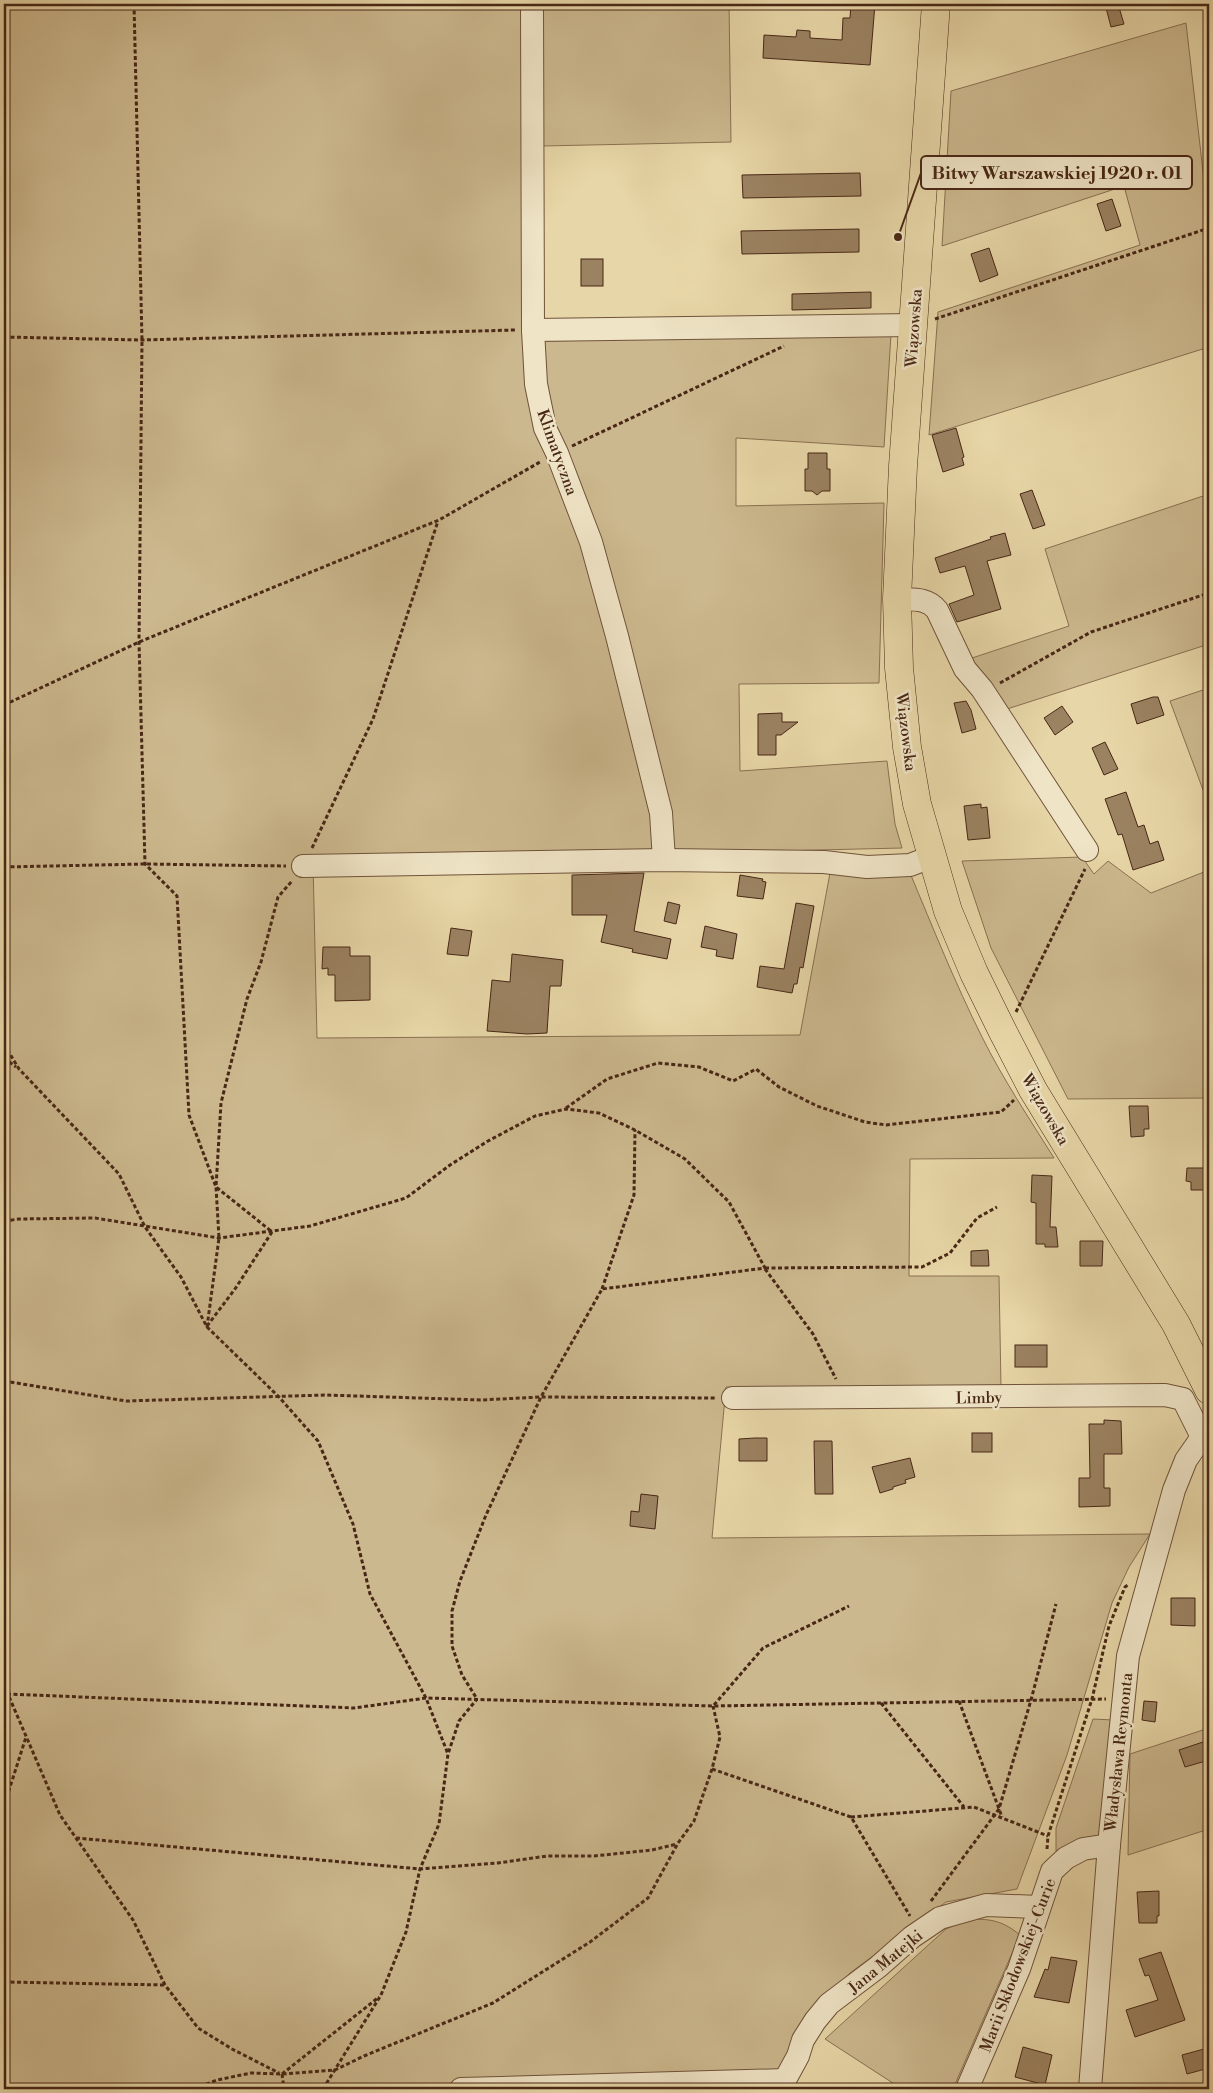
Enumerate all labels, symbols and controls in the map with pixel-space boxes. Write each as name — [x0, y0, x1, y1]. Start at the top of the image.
callout: Bitwy Warszawskiej 1920 r. 01 — [921, 156, 1192, 189]
text: Bitwy Warszawskiej 1920 r. 01 — [932, 162, 1183, 185]
street label: Wiązowska — [901, 287, 927, 369]
street label: Klimatyczna — [532, 407, 582, 499]
street label: Wiązowska — [891, 691, 921, 773]
street label: Wiązowska — [1016, 1069, 1074, 1149]
street label: Limby — [956, 1388, 1003, 1408]
street label: Władysława Reymonta — [1101, 1671, 1137, 1834]
street label: Marii Skłodowskiej-Curie — [975, 1875, 1060, 2055]
street label: Jana Matejki — [843, 1926, 927, 1999]

